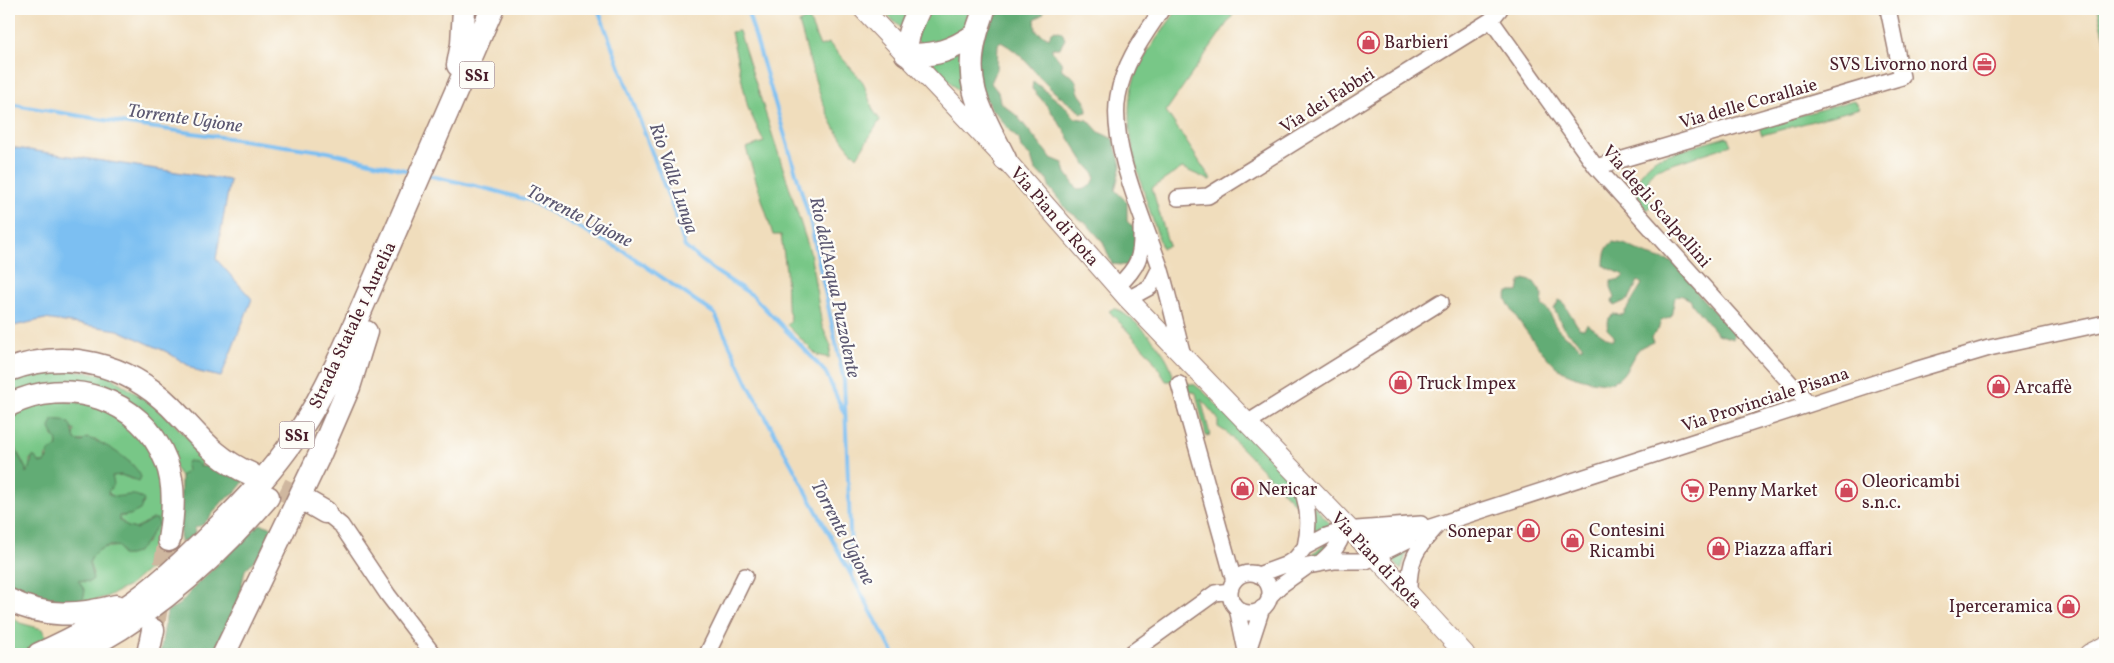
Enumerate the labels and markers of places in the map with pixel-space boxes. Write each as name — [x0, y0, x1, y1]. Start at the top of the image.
shop icon: Barbieri — [1356, 30, 1380, 54]
place label: Barbieri — [1384, 31, 1448, 56]
office icon: SVS Livorno nord — [1972, 52, 1996, 76]
place label: SVS Livorno nord — [1829, 53, 1968, 78]
shop icon: Truck Impex — [1389, 371, 1413, 395]
place label: Truck Impex — [1417, 372, 1516, 397]
shop icon: Arcaffè — [1986, 375, 2010, 399]
place label: Arcaffè — [2014, 376, 2072, 401]
place label: Oleoricambi s.n.c. — [1862, 470, 1960, 516]
shop icon: Nericar — [1230, 477, 1254, 501]
place label: Nericar — [1258, 478, 1318, 503]
supermarket icon: Penny Market — [1680, 478, 1704, 502]
place label: Penny Market — [1708, 479, 1818, 504]
shop icon: Oleoricambi s.n.c. — [1834, 479, 1858, 503]
shop icon: Sonepar — [1517, 519, 1541, 543]
place label: Contesini Ricambi — [1589, 519, 1665, 565]
place label: Sonepar — [1447, 520, 1513, 545]
shop icon: Contesini Ricambi — [1561, 528, 1585, 552]
shop icon: Piazza affari — [1706, 537, 1730, 561]
place label: Piazza affari — [1734, 538, 1832, 563]
shop icon: Iperceramica — [2057, 594, 2081, 618]
place label: Iperceramica — [1949, 595, 2053, 620]

